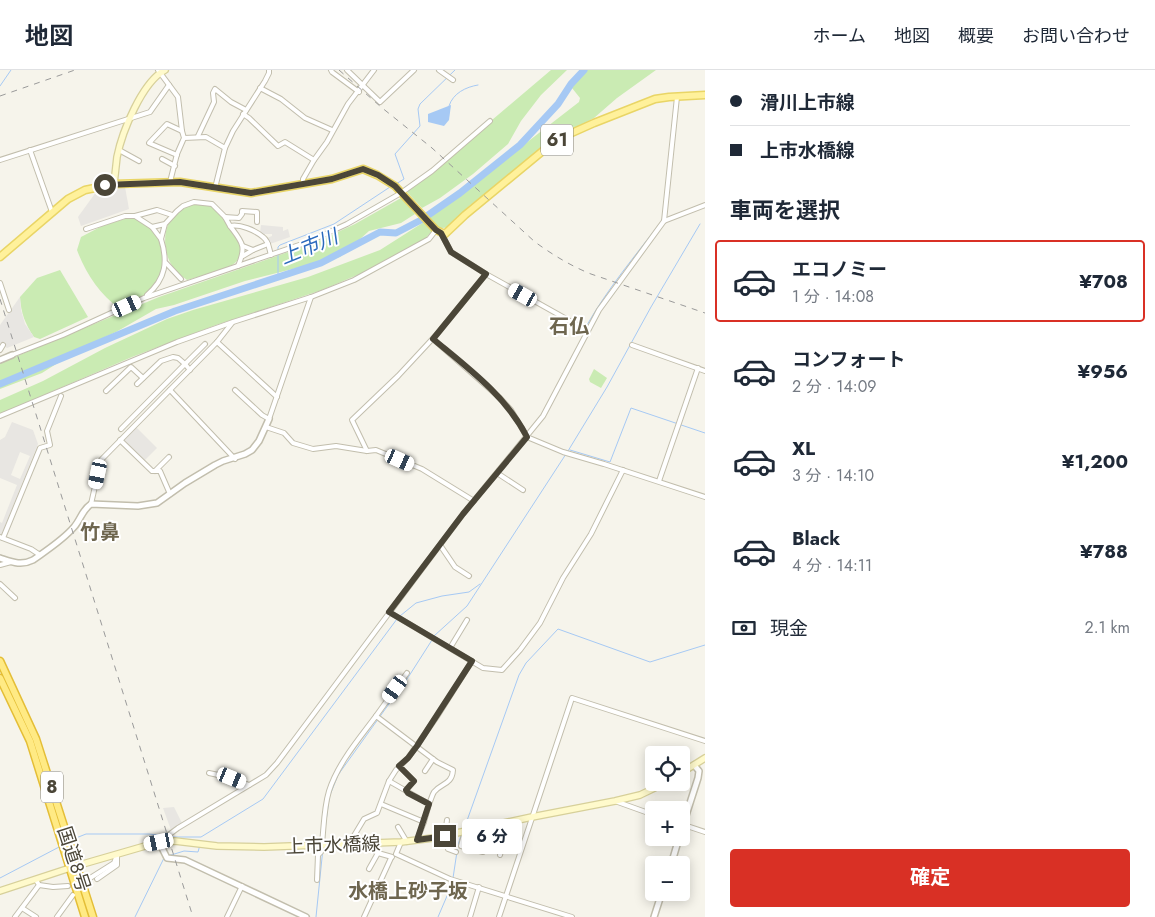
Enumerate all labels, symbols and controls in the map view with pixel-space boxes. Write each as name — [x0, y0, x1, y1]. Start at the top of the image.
text: 地図 — [25, 18, 73, 53]
text: ホーム — [813, 23, 866, 49]
text: 地図 — [894, 23, 930, 49]
text: 概要 — [958, 23, 994, 49]
text: お問い合わせ — [1022, 23, 1130, 49]
text: 滑川上市線 — [760, 89, 855, 116]
road number: 61 — [541, 124, 573, 156]
text: 上市水橋線 — [760, 137, 855, 164]
route start — [94, 174, 116, 196]
text: 車両を選択 — [730, 194, 840, 226]
water label: 上市川 — [276, 222, 344, 272]
text: エコノミー — [792, 256, 887, 283]
icon: car — [732, 259, 777, 304]
text: ¥708 — [1079, 268, 1128, 295]
car — [506, 281, 539, 309]
text: 1 分 · 14:08 — [792, 285, 874, 308]
car — [110, 293, 143, 319]
district label: 石仏 — [549, 312, 589, 341]
text: コンフォート — [792, 346, 905, 373]
icon: car — [732, 349, 777, 394]
text: ¥956 — [1078, 358, 1128, 385]
text: 2 分 · 14:09 — [792, 375, 876, 398]
text: XL — [792, 435, 815, 462]
icon: car — [732, 439, 777, 484]
car — [383, 447, 416, 473]
text: ¥1,200 — [1062, 448, 1128, 475]
car — [87, 458, 108, 490]
text: 3 分 · 14:10 — [792, 464, 874, 487]
district label: 竹鼻 — [80, 518, 120, 547]
text: Black — [792, 525, 840, 552]
icon: car — [732, 529, 777, 574]
text: ¥788 — [1080, 538, 1128, 565]
text: 4 分 · 14:11 — [792, 554, 872, 577]
icon: cash — [730, 614, 758, 642]
text: 現金 — [770, 615, 808, 642]
text: 2.1 km — [1085, 616, 1130, 639]
car — [380, 672, 409, 706]
map controls — [645, 746, 690, 901]
button: locate — [645, 746, 690, 791]
car — [215, 765, 248, 791]
road number: 8 — [41, 772, 63, 802]
button: + — [645, 801, 690, 846]
callout: 6 分 — [462, 818, 522, 854]
street label: 国道8号 — [51, 823, 97, 895]
route end — [434, 825, 456, 847]
text: 6 分 — [476, 825, 508, 848]
street label: 上市水橋線 — [285, 830, 381, 860]
car — [142, 832, 175, 852]
button: 確定 — [730, 849, 1130, 907]
button: − — [645, 856, 690, 901]
district label: 水橋上砂子坂 — [348, 877, 468, 906]

